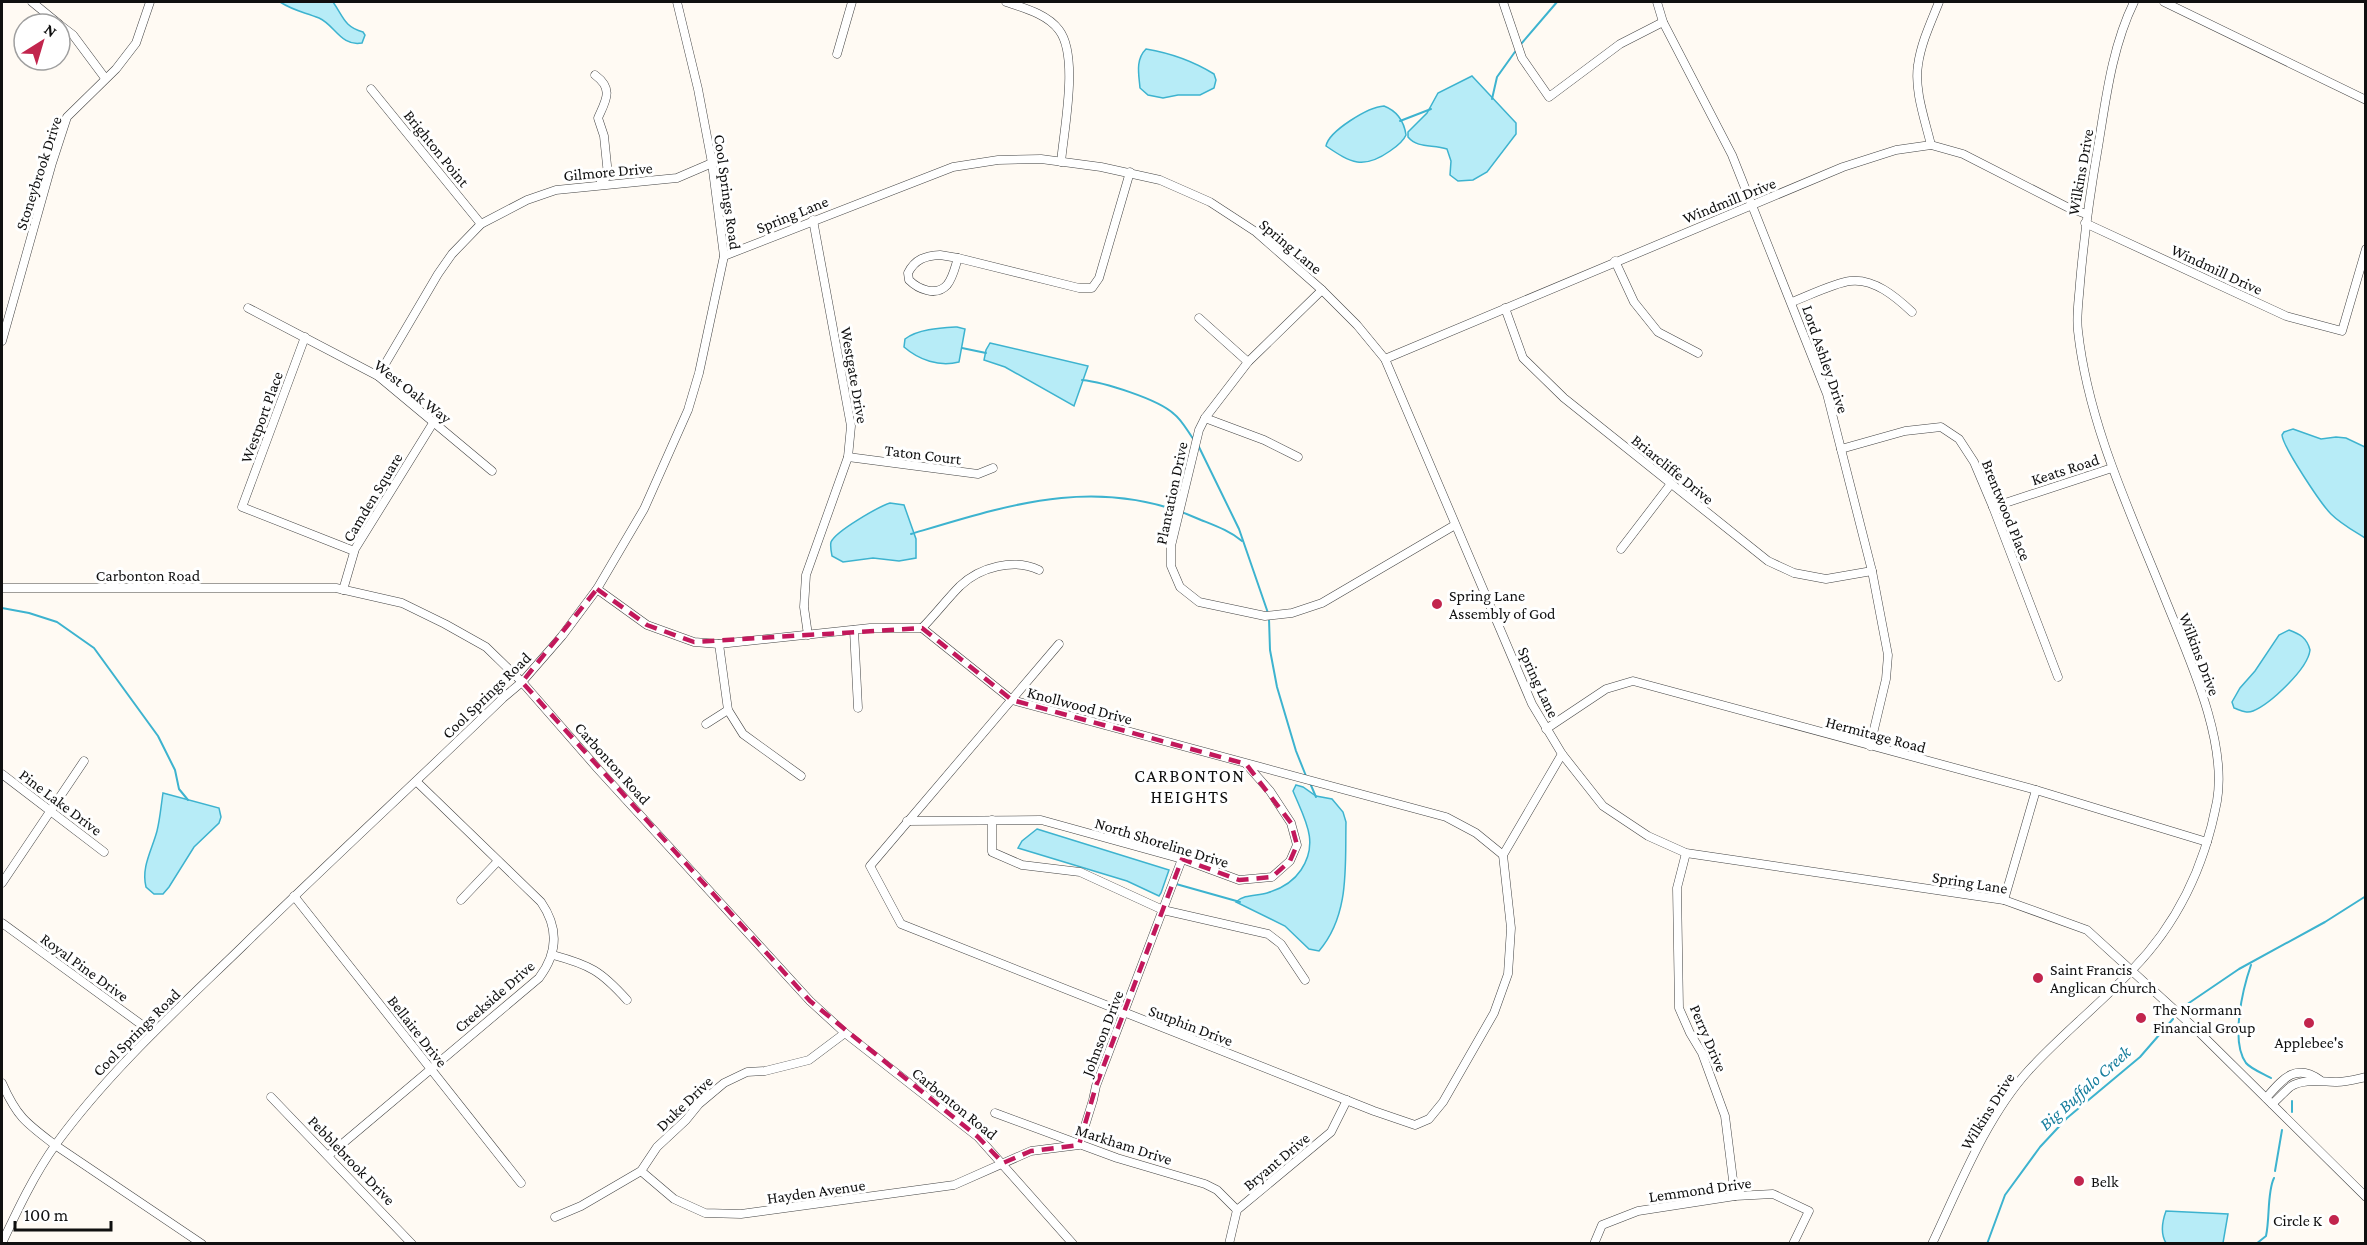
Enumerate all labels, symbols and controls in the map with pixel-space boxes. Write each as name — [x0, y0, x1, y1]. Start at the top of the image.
north arrow — [12, 12, 72, 72]
text: N — [41, 20, 60, 41]
street label: Brighton Point — [400, 107, 473, 191]
street label: Stoneybrook Drive — [12, 114, 66, 232]
street label: Wilkins Drive — [2065, 128, 2096, 217]
street label: Cool Springs Road — [710, 133, 744, 251]
street label: Gilmore Drive — [563, 159, 653, 184]
street label: Windmill Drive — [1680, 174, 1778, 227]
street label: Spring Lane — [754, 192, 831, 238]
street label: Spring Lane — [1255, 215, 1325, 278]
street label: Windmill Drive — [2168, 241, 2265, 298]
street label: Lord Ashley Drive — [1798, 303, 1852, 416]
street label: Westgate Drive — [837, 326, 871, 425]
street label: West Oak Way — [370, 356, 455, 428]
street label: Westport Place — [237, 369, 287, 466]
street label: Briarcliffe Drive — [1628, 431, 1717, 508]
street label: Plantation Drive — [1152, 440, 1191, 546]
street label: Taton Court — [884, 441, 963, 468]
street label: Camden Square — [339, 450, 406, 545]
street label: Keats Road — [2029, 450, 2102, 488]
street label: Brentwood Place — [1979, 457, 2034, 563]
street label: Carbonton Road — [96, 567, 201, 584]
place label: Spring Lane Assembly of God — [1449, 587, 1556, 623]
marker: Spring Lane Assembly of God — [1430, 597, 1444, 611]
street label: Wilkins Drive — [2176, 610, 2223, 698]
street label: Spring Lane — [1514, 644, 1562, 721]
street label: Cool Springs Road — [439, 648, 535, 743]
street label: Knollwood Drive — [1026, 683, 1134, 728]
street label: Hermitage Road — [1824, 713, 1928, 757]
street label: Carbonton Road — [571, 719, 654, 808]
street label: Pine Lake Drive — [16, 766, 105, 839]
district label: CARBONTON HEIGHTS — [1134, 766, 1246, 807]
street label: North Shoreline Drive — [1093, 814, 1231, 871]
street label: Spring Lane — [1931, 868, 2009, 898]
street label: Royal Pine Drive — [37, 930, 132, 1006]
street label: Creekside Drive — [451, 957, 538, 1036]
place label: Saint Francis Anglican Church — [2050, 961, 2157, 997]
marker: Saint Francis Anglican Church — [2031, 971, 2045, 985]
street label: Cool Springs Road — [89, 985, 185, 1080]
street label: Johnson Drive — [1078, 988, 1128, 1081]
street label: Bellaire Drive — [384, 992, 451, 1070]
place label: The Normann Financial Group — [2153, 1001, 2255, 1037]
street label: Sutphin Drive — [1146, 1002, 1235, 1050]
street label: Perry Drive — [1686, 1002, 1730, 1075]
marker: The Normann Financial Group — [2134, 1011, 2148, 1025]
marker: Applebee's — [2302, 1016, 2316, 1030]
place label: Applebee's — [2274, 1034, 2344, 1052]
water label: Big Buffalo Creek — [2035, 1041, 2136, 1134]
street label: Carbonton Road — [909, 1064, 1001, 1143]
street label: Wilkins Drive — [1957, 1070, 2018, 1153]
street label: Duke Drive — [653, 1072, 716, 1134]
street label: Pebblebrook Drive — [305, 1112, 398, 1208]
street label: Markham Drive — [1073, 1121, 1174, 1168]
street label: Bryant Drive — [1240, 1129, 1313, 1195]
place label: Belk — [2091, 1173, 2119, 1190]
street label: Lemmond Drive — [1648, 1174, 1752, 1205]
marker: Belk — [2072, 1174, 2086, 1188]
street label: Hayden Avenue — [766, 1176, 867, 1208]
scale bar — [15, 1194, 111, 1232]
text: 100 m — [24, 1205, 69, 1225]
place label: Circle K — [2273, 1212, 2323, 1229]
marker: Circle K — [2327, 1213, 2341, 1227]

